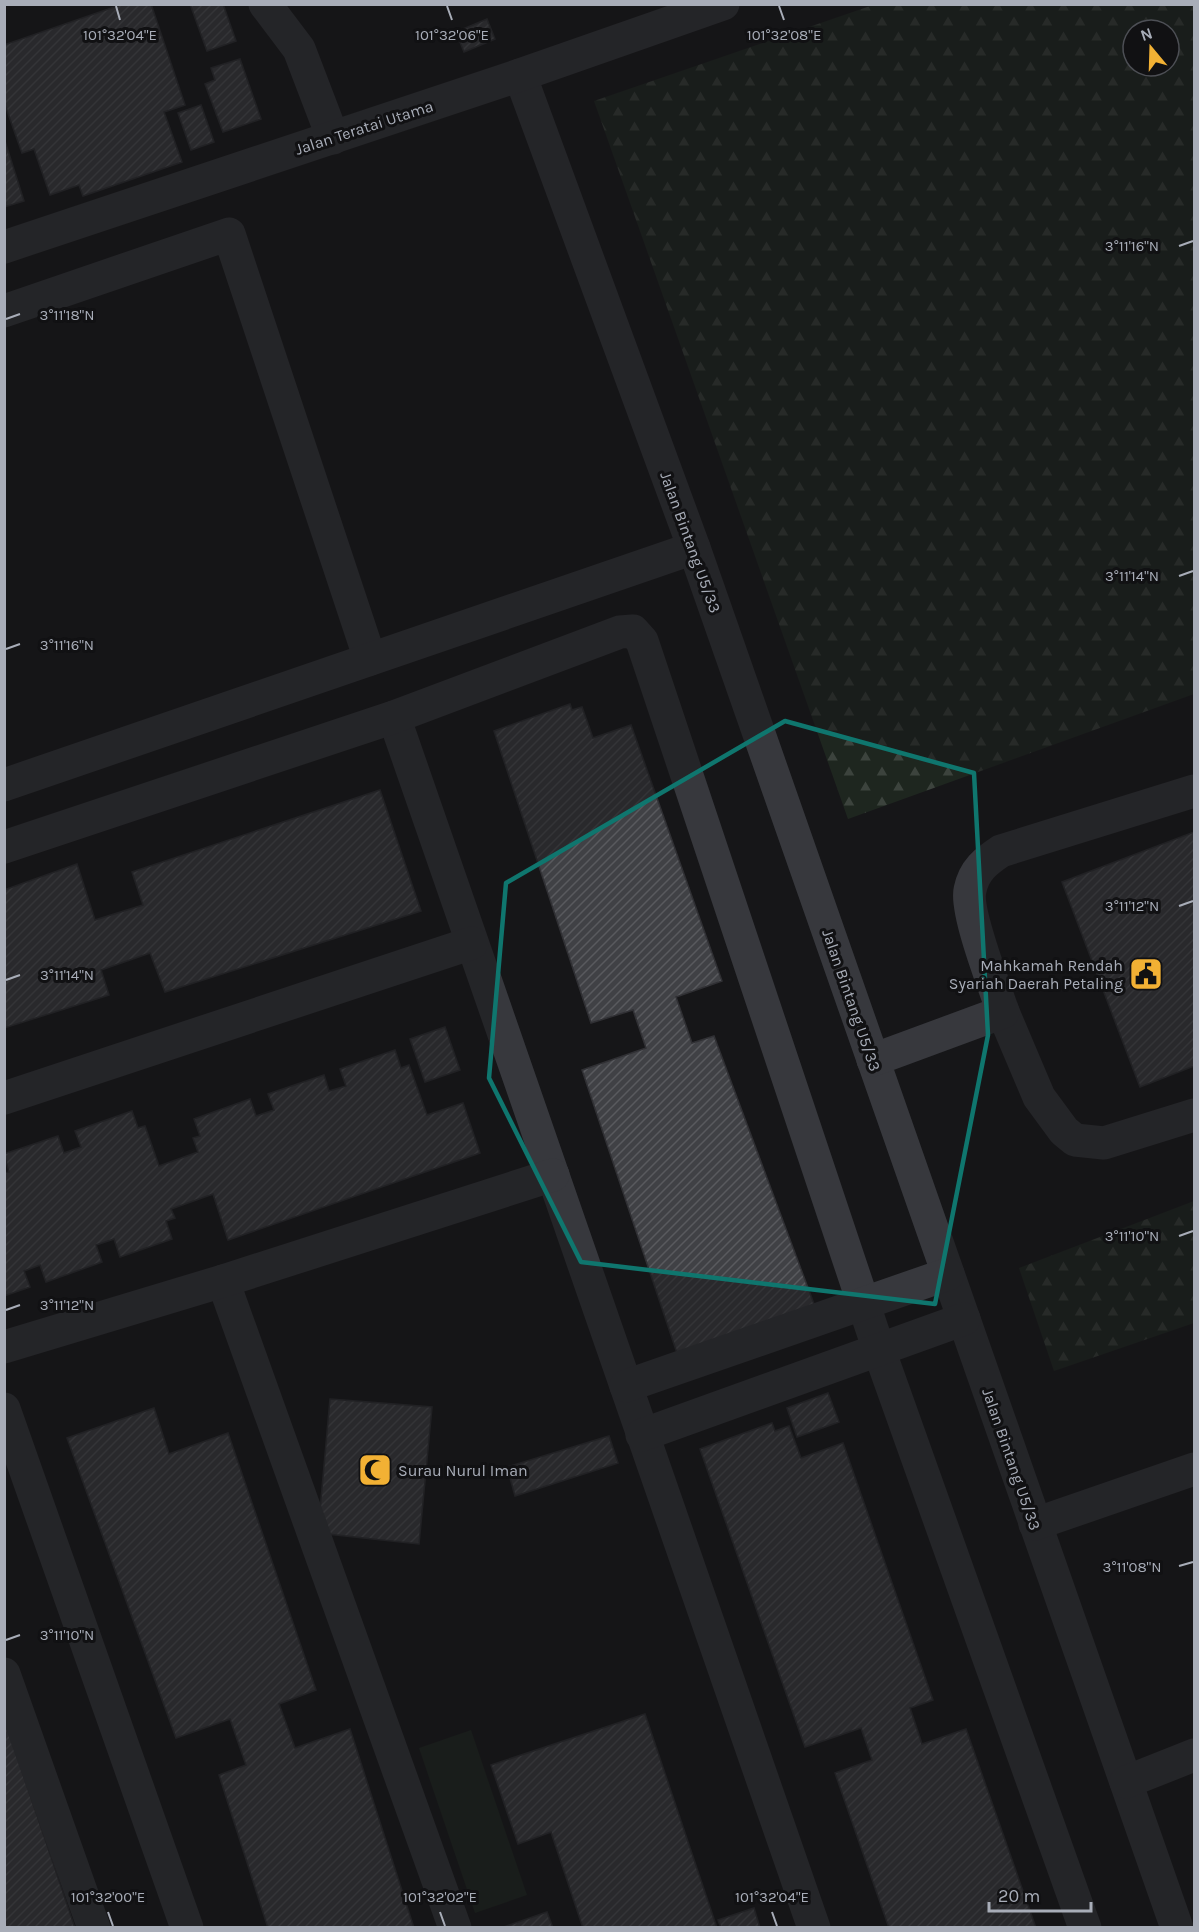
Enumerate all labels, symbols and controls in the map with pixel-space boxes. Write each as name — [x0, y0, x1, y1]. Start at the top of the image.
north arrow — [1121, 18, 1181, 78]
text: N — [1138, 23, 1155, 45]
text: 101°32'04"E — [83, 26, 157, 44]
text: 101°32'06"E — [415, 26, 489, 44]
text: 101°32'08"E — [747, 26, 821, 44]
street label: Jalan Teratai Utama — [293, 96, 436, 159]
text: 3°11'16"N — [1105, 237, 1159, 255]
text: 3°11'18"N — [40, 306, 94, 324]
street label: Jalan Bintang U5/33 — [656, 469, 725, 615]
text: 3°11'14"N — [1105, 567, 1159, 585]
text: 3°11'16"N — [40, 636, 94, 654]
text: 3°11'12"N — [1105, 897, 1159, 915]
street label: Jalan Bintang U5/33 — [818, 927, 885, 1074]
place label: Mahkamah Rendah Syariah Daerah Petaling — [949, 956, 1123, 993]
public building icon: Mahkamah Rendah Syariah Daerah Petaling — [1128, 956, 1164, 992]
text: 3°11'14"N — [40, 966, 94, 984]
text: 3°11'10"N — [1105, 1227, 1159, 1245]
text: 3°11'12"N — [40, 1296, 94, 1314]
street label: Jalan Bintang U5/33 — [978, 1386, 1045, 1533]
mosque icon: Surau Nurul Iman — [357, 1452, 393, 1488]
place label: Surau Nurul Iman — [398, 1461, 528, 1480]
text: 3°11'08"N — [1103, 1558, 1161, 1576]
text: 3°11'10"N — [40, 1626, 94, 1644]
scale bar — [989, 1875, 1091, 1913]
text: 20 m — [998, 1885, 1040, 1907]
text: 101°32'00"E — [71, 1888, 145, 1906]
text: 101°32'02"E — [403, 1888, 477, 1906]
text: 101°32'04"E — [735, 1888, 809, 1906]

